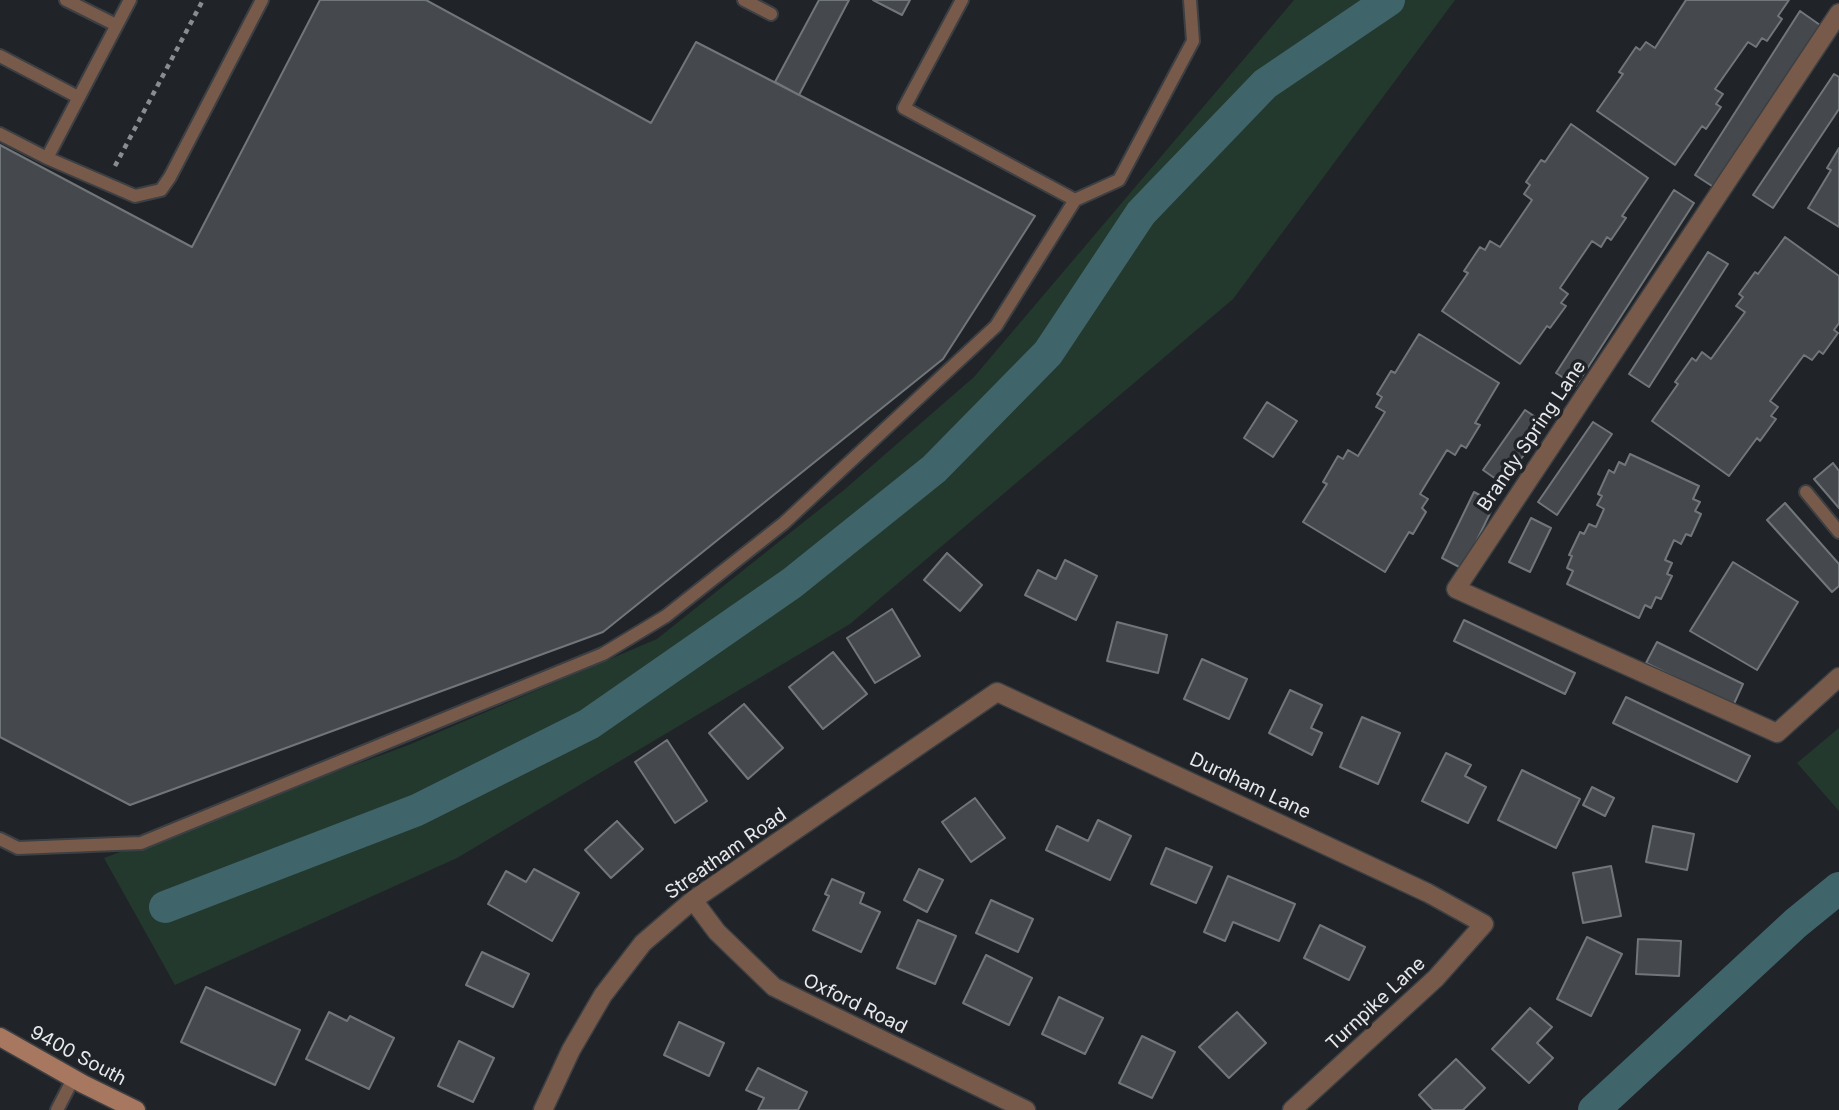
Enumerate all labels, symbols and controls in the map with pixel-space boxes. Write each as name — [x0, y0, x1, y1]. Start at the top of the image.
street label: Brandy Spring Lane — [1473, 356, 1591, 516]
street label: Durdham Lane — [1186, 748, 1314, 824]
street label: Streatham Road — [661, 804, 791, 904]
street label: Turnpike Lane — [1322, 952, 1430, 1056]
street label: Oxford Road — [799, 969, 911, 1039]
street label: 9400 South — [26, 1021, 130, 1091]

